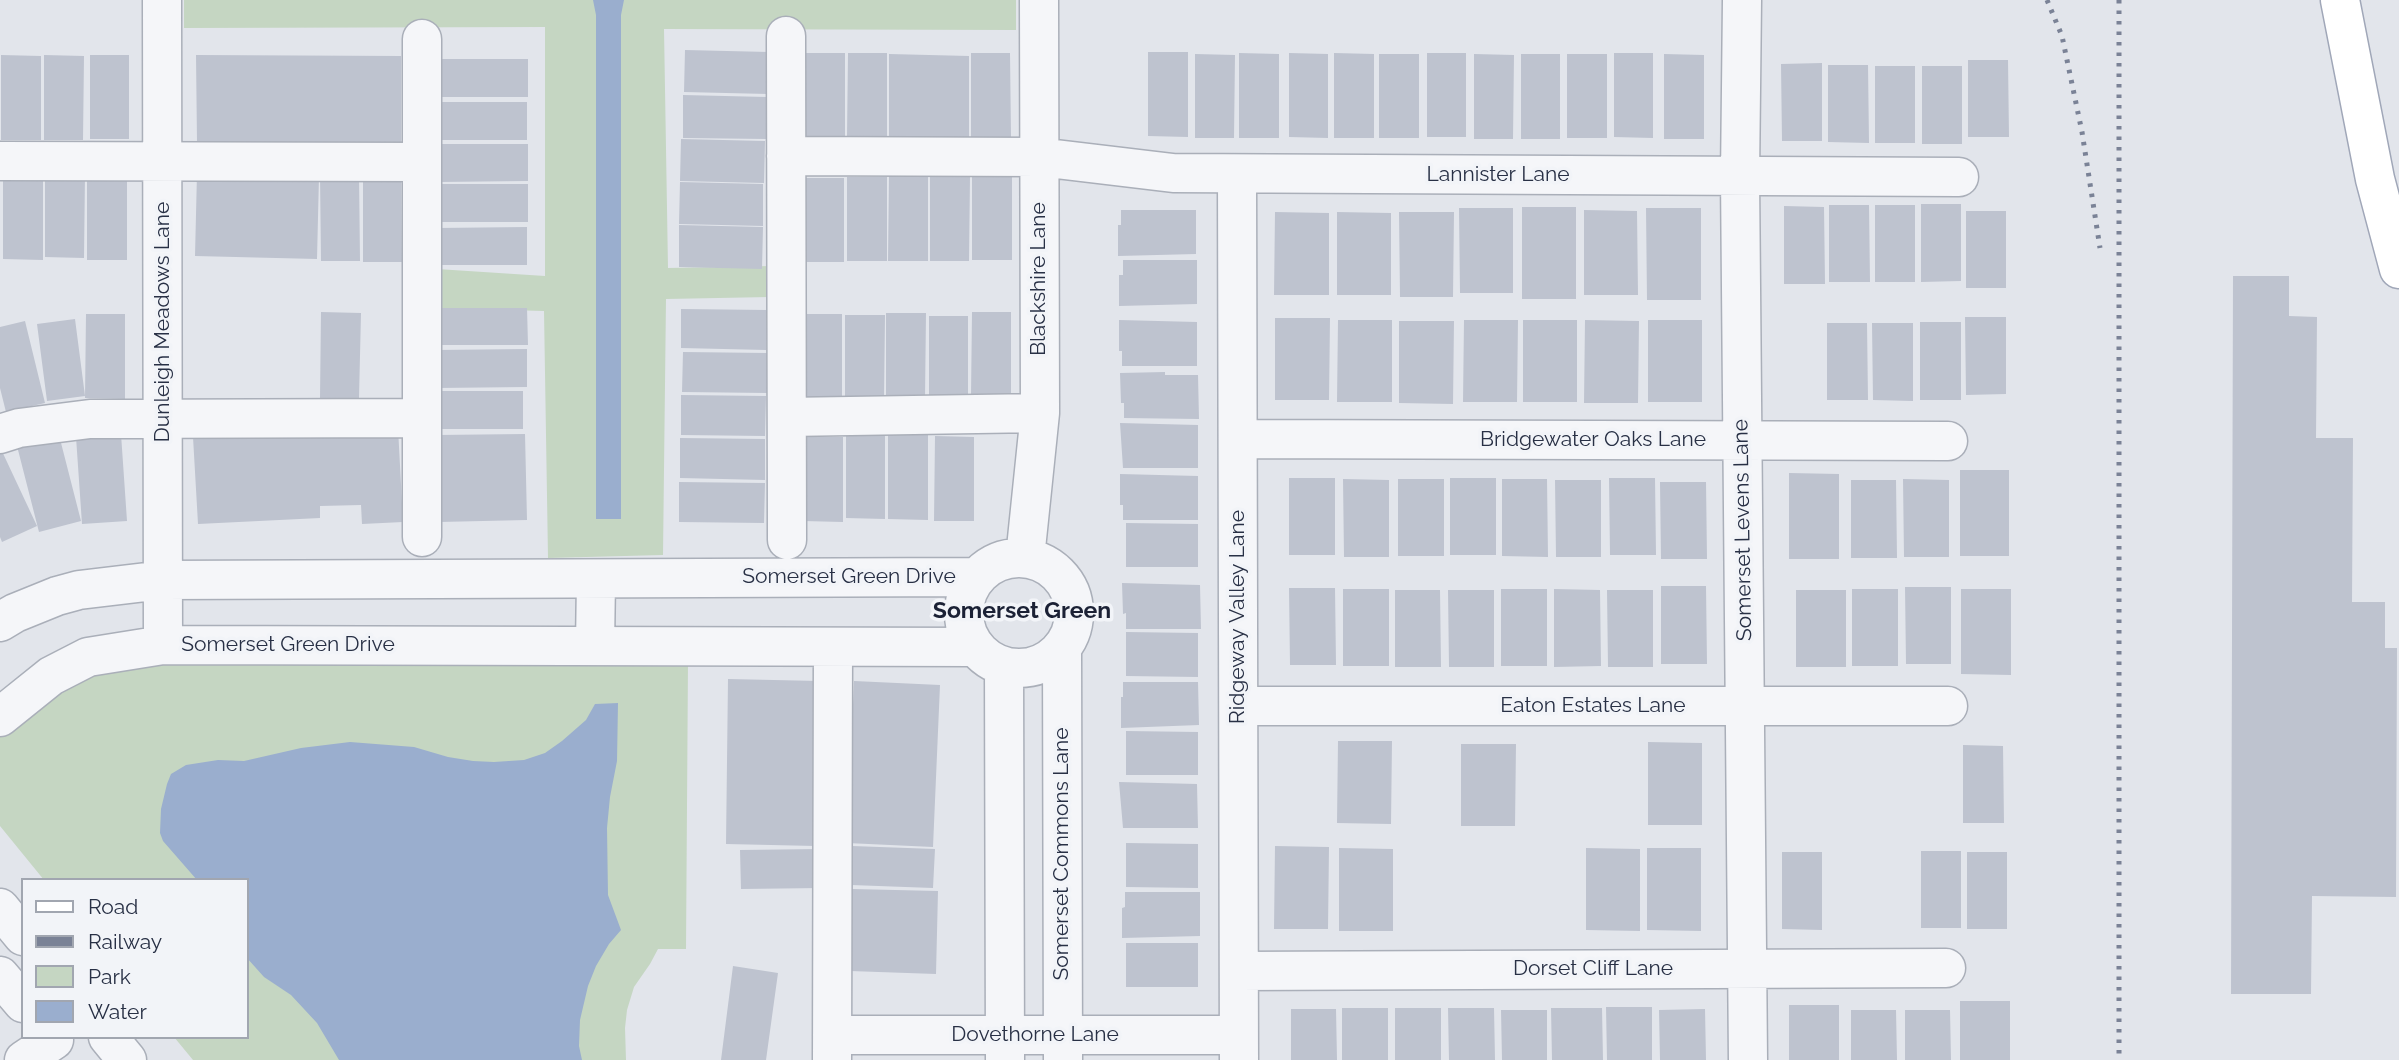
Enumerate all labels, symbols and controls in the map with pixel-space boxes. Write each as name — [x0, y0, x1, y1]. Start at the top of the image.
street label: Lannister Lane — [1426, 162, 1570, 188]
street label: Dunleigh Meadows Lane — [150, 202, 176, 442]
street label: Blackshire Lane — [1026, 202, 1052, 356]
street label: Somerset Levens Lane — [1728, 419, 1758, 641]
street label: Bridgewater Oaks Lane — [1480, 427, 1706, 453]
street label: Ridgeway Valley Lane — [1225, 510, 1251, 724]
street label: Somerset Green Drive — [742, 564, 956, 590]
district label: Somerset Green — [933, 597, 1111, 625]
street label: Somerset Green Drive — [181, 632, 395, 658]
street label: Eaton Estates Lane — [1500, 693, 1686, 719]
street label: Somerset Commons Lane — [1049, 728, 1075, 980]
legend — [21, 878, 248, 1039]
text: Road — [88, 894, 138, 919]
text: Railway — [88, 929, 162, 954]
street label: Dorset Cliff Lane — [1513, 956, 1673, 982]
text: Park — [88, 964, 131, 989]
text: Water — [88, 999, 147, 1024]
street label: Dovethorne Lane — [951, 1022, 1119, 1048]

